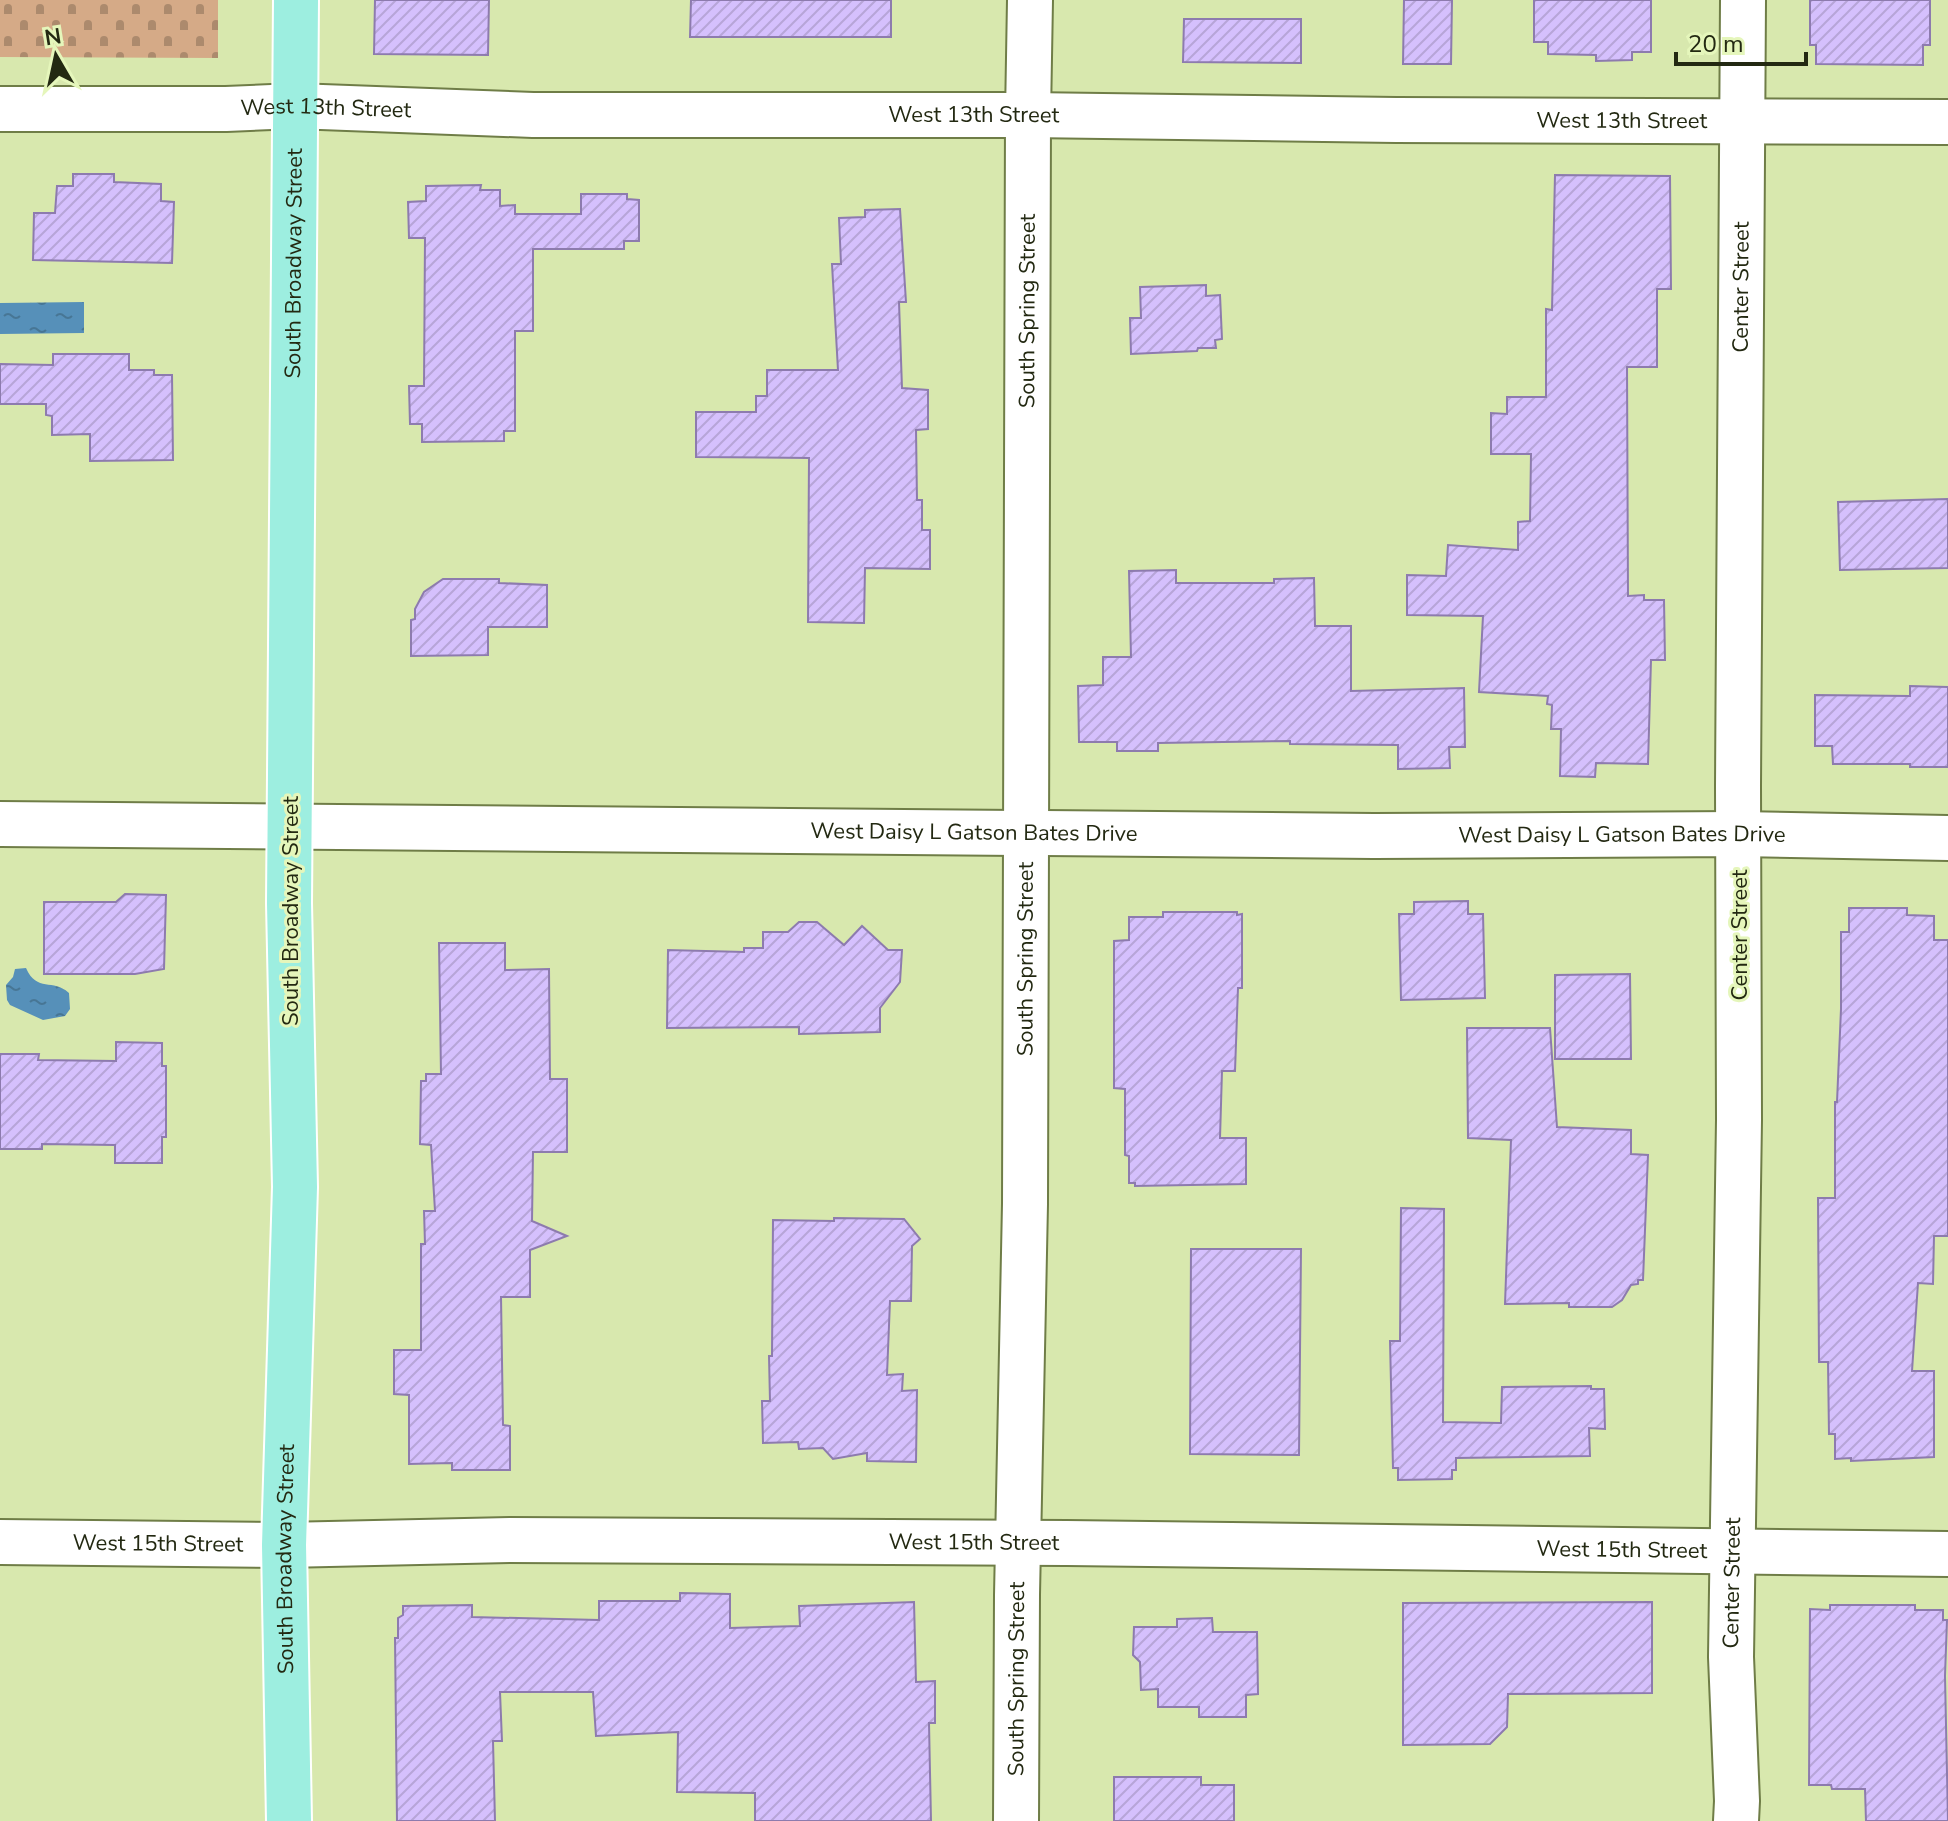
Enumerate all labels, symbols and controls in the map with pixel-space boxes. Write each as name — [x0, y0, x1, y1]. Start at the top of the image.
north arrow — [16, 16, 96, 96]
scale bar — [1676, 16, 1806, 66]
text: N — [43, 21, 64, 53]
text: 20 m — [1688, 28, 1744, 60]
street label: West 13th Street — [240, 91, 412, 125]
street label: West 13th Street — [888, 100, 1060, 130]
street label: West 13th Street — [1536, 106, 1708, 136]
street label: South Broadway Street — [278, 148, 310, 379]
street label: South Spring Street — [1012, 214, 1043, 408]
street label: Center Street — [1726, 221, 1757, 353]
street label: South Broadway Street — [276, 796, 306, 1026]
street label: West Daisy L Gatson Bates Drive — [810, 816, 1138, 849]
street label: West Daisy L Gatson Bates Drive — [1458, 819, 1786, 851]
street label: South Spring Street — [1010, 862, 1041, 1056]
street label: Center Street — [1725, 869, 1755, 1001]
street label: South Broadway Street — [269, 1443, 302, 1674]
street label: Center Street — [1716, 1517, 1748, 1649]
street label: West 15th Street — [888, 1527, 1060, 1558]
street label: West 15th Street — [72, 1528, 244, 1560]
street label: West 15th Street — [1536, 1534, 1708, 1566]
street label: South Spring Street — [1001, 1581, 1032, 1776]

